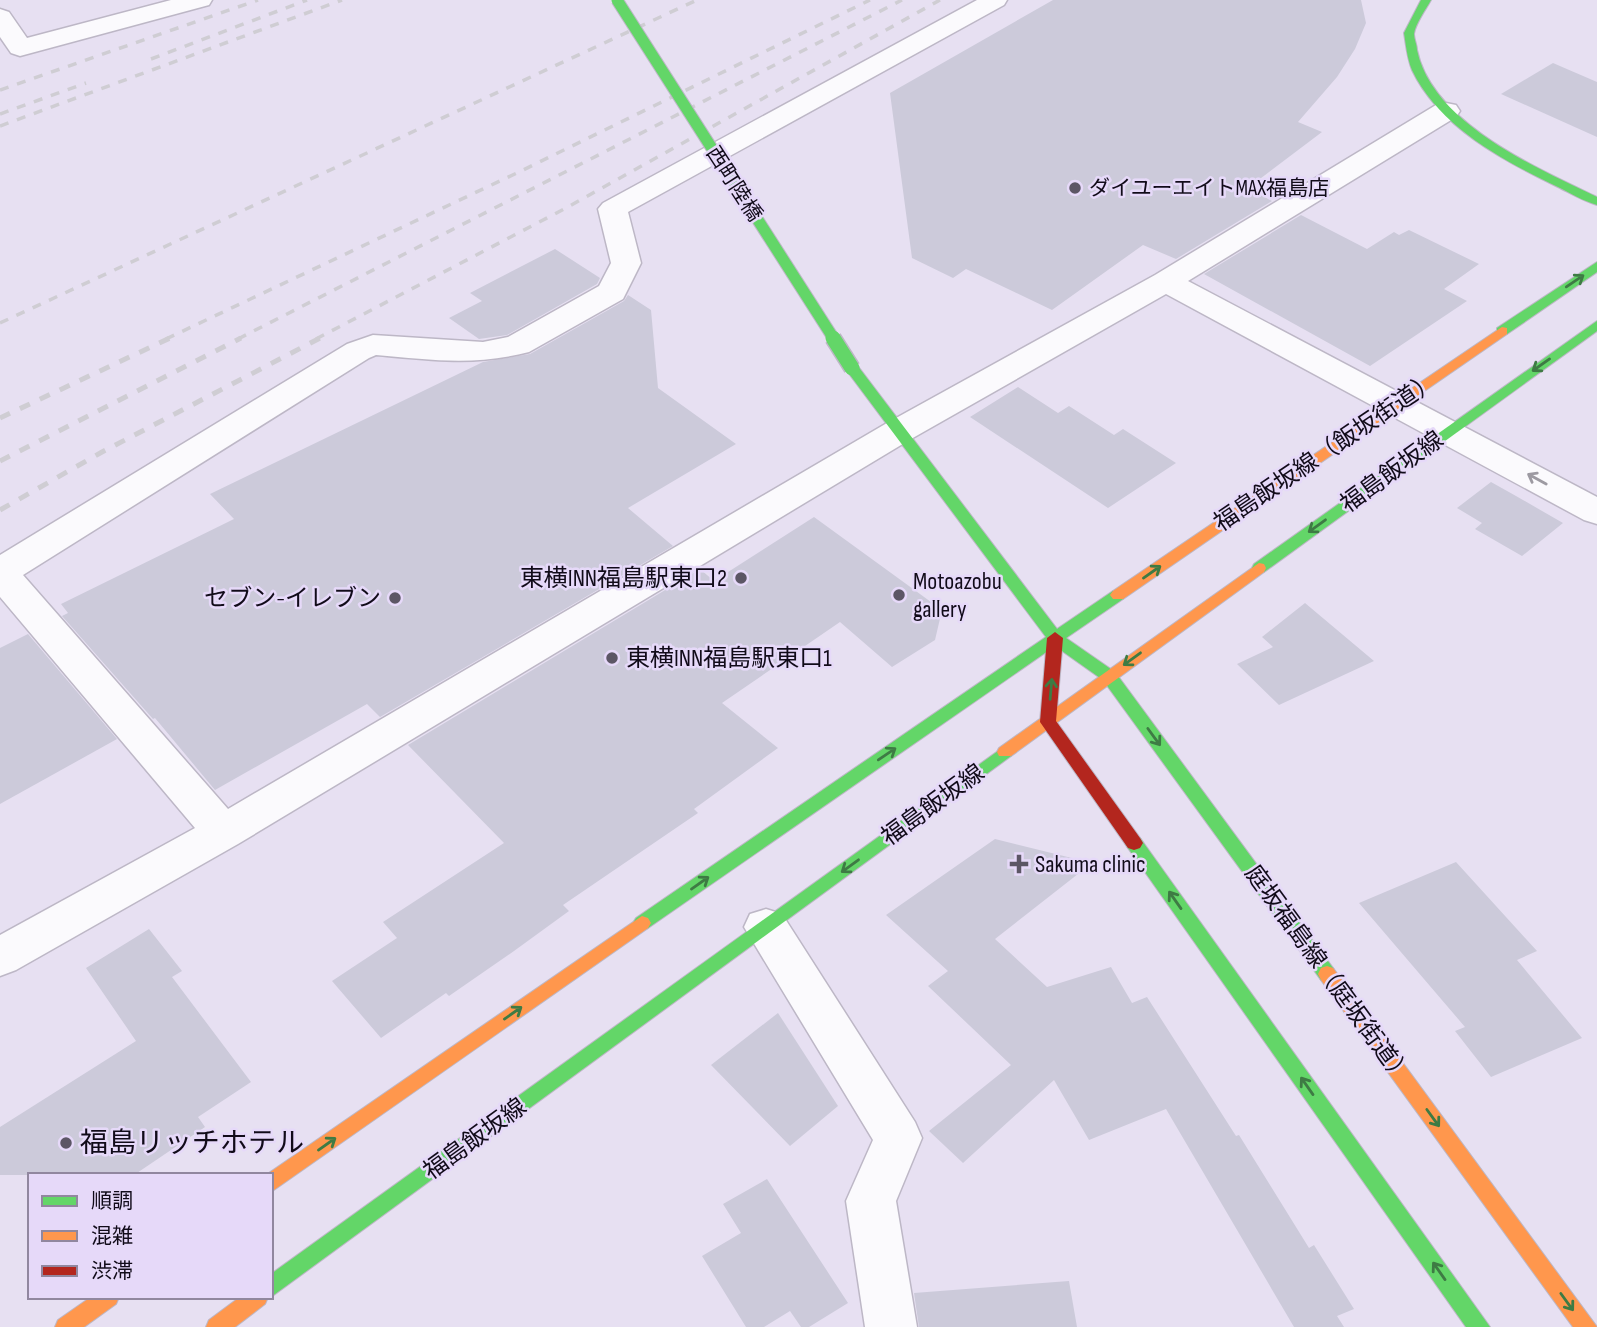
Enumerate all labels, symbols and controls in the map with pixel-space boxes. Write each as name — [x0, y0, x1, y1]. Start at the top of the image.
street label: 西町陸橋 — [701, 142, 767, 226]
place label: ダイユーエイトMAX福島店 — [1089, 176, 1329, 201]
marker: ダイユーエイトMAX福島店 — [1067, 180, 1083, 196]
one-way arrow — [1565, 274, 1584, 288]
one-way arrow — [1532, 358, 1551, 372]
street label: 福島飯坂線（飯坂街道） — [1209, 366, 1443, 538]
street label: 福島飯坂線 — [1335, 425, 1449, 519]
one-way arrow — [1527, 472, 1548, 485]
one-way arrow — [1308, 519, 1327, 533]
place label: 東横INN福島駅東口2 — [520, 564, 727, 593]
one-way arrow — [1141, 565, 1161, 579]
place label: Motoazobu gallery — [913, 567, 1002, 624]
marker: 東横INN福島駅東口2 — [733, 570, 749, 586]
place label: セブン-イレブン — [204, 584, 381, 613]
marker: Motoazobu gallery — [891, 587, 907, 603]
marker: セブン-イレブン — [387, 590, 403, 606]
place label: 東横INN福島駅東口1 — [626, 644, 832, 673]
marker: 東横INN福島駅東口1 — [604, 650, 620, 666]
one-way arrow — [1123, 652, 1142, 667]
one-way arrow — [1045, 678, 1058, 701]
one-way arrow — [1146, 727, 1161, 746]
one-way arrow — [877, 747, 896, 761]
street label: 福島飯坂線 — [876, 758, 990, 852]
place label: Sakuma clinic — [1035, 850, 1146, 879]
marker: Sakuma clinic — [1009, 854, 1029, 874]
one-way arrow — [841, 858, 859, 873]
street label: 庭坂福島線（庭坂街道） — [1239, 860, 1417, 1090]
one-way arrow — [689, 876, 709, 890]
one-way arrow — [1168, 891, 1183, 910]
one-way arrow — [503, 1006, 522, 1020]
one-way arrow — [1300, 1077, 1314, 1096]
street label: 福島飯坂線 — [418, 1092, 532, 1186]
one-way arrow — [1425, 1109, 1440, 1128]
place label: 福島リッチホテル — [80, 1127, 304, 1160]
marker: 福島リッチホテル — [58, 1135, 74, 1151]
one-way arrow — [317, 1137, 336, 1151]
legend — [28, 1173, 273, 1299]
text: 順調 — [91, 1189, 133, 1214]
text: 混雑 — [91, 1224, 133, 1249]
text: 渋滞 — [91, 1259, 133, 1284]
one-way arrow — [1432, 1262, 1446, 1281]
one-way arrow — [1560, 1292, 1575, 1311]

